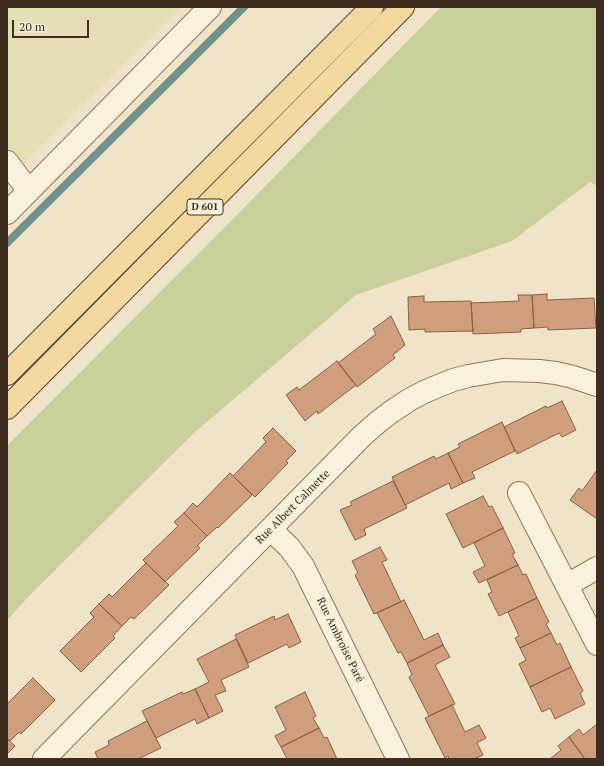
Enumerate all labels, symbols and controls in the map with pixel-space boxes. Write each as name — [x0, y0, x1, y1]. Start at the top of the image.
scale bar — [14, 12, 91, 38]
text: 20 m — [19, 19, 45, 34]
road number: D 601 — [187, 199, 223, 215]
street label: Rue Albert Calmette — [253, 467, 333, 547]
street label: Rue Ambroise Paré — [314, 595, 366, 685]

